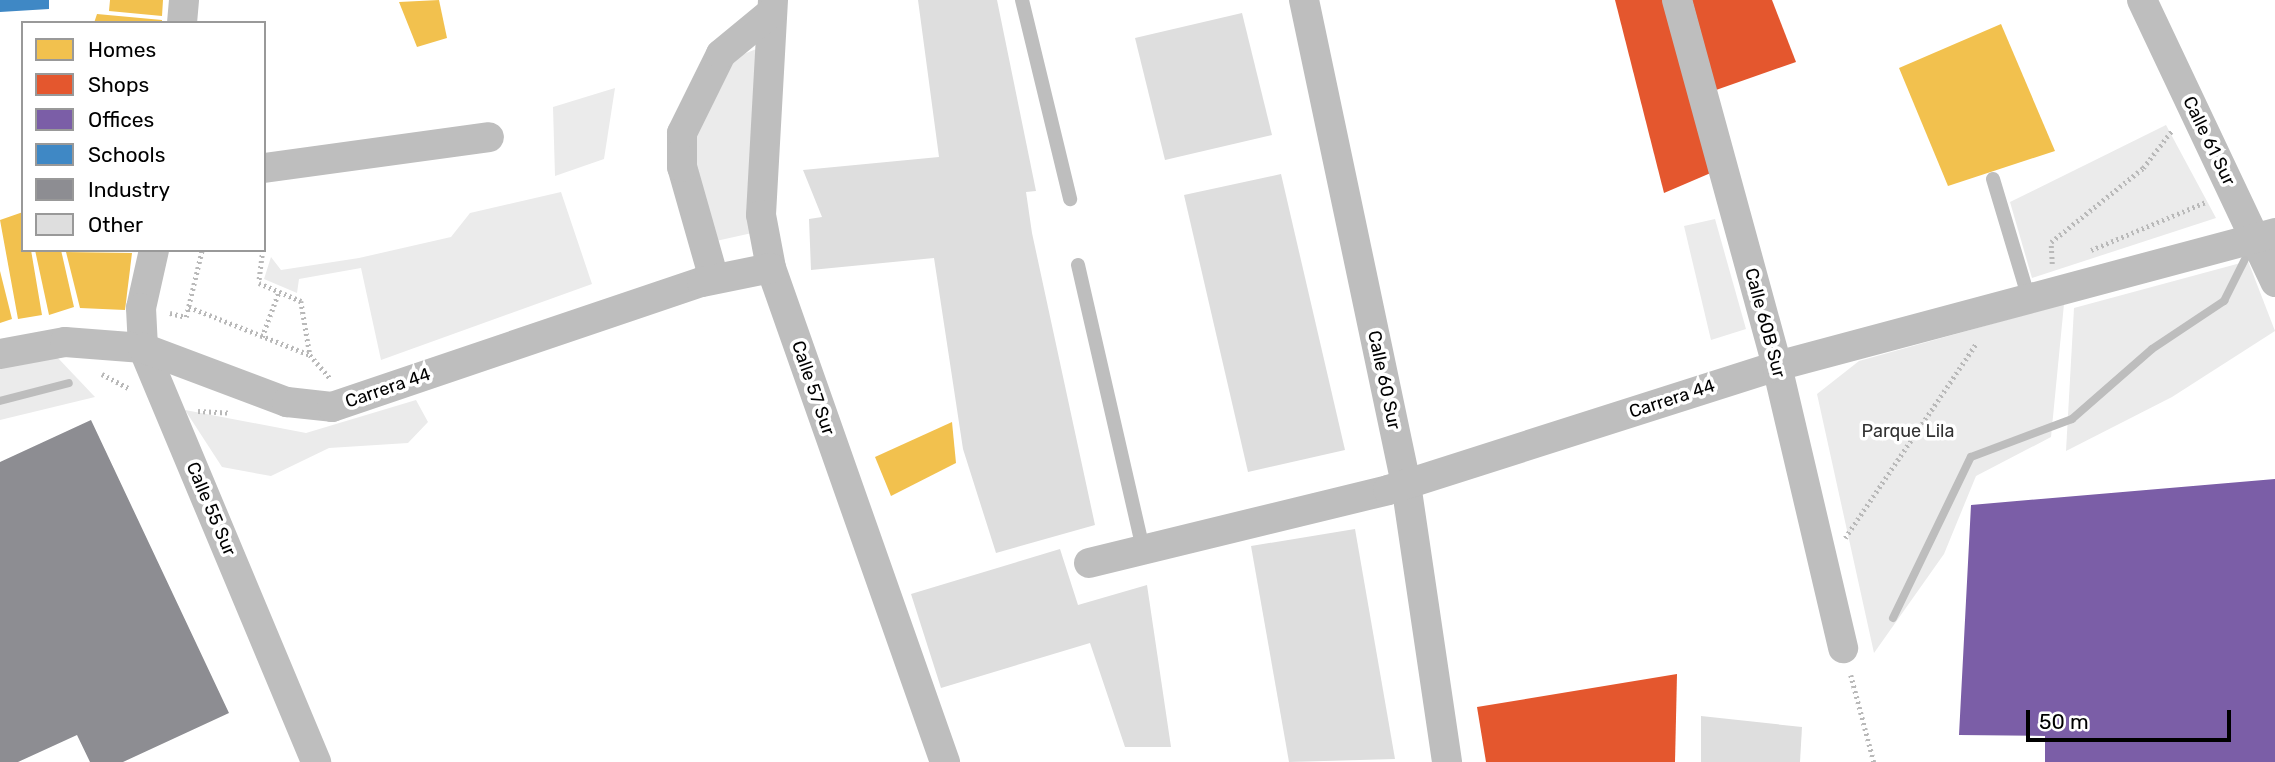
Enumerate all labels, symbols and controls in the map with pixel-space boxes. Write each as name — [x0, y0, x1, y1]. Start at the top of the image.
legend — [21, 21, 266, 252]
text: Homes — [88, 37, 156, 62]
text: Shops — [88, 72, 149, 97]
street label: Calle 61 Sur — [2178, 93, 2240, 189]
text: Offices — [88, 107, 154, 132]
text: Schools — [88, 142, 165, 167]
text: Industry — [88, 177, 170, 202]
text: Other — [88, 212, 143, 237]
street label: Calle 60B Sur — [1740, 266, 1790, 380]
street label: Calle 60 Sur — [1363, 328, 1405, 432]
street label: Calle 57 Sur — [787, 338, 839, 438]
street label: Carrera 44 — [342, 363, 434, 413]
street label: Carrera 44 — [1626, 375, 1718, 423]
park label: Parque Lila — [1862, 420, 1954, 442]
street label: Calle 55 Sur — [182, 459, 240, 559]
scale bar — [2030, 696, 2235, 740]
text: 50 m — [2039, 709, 2089, 734]

